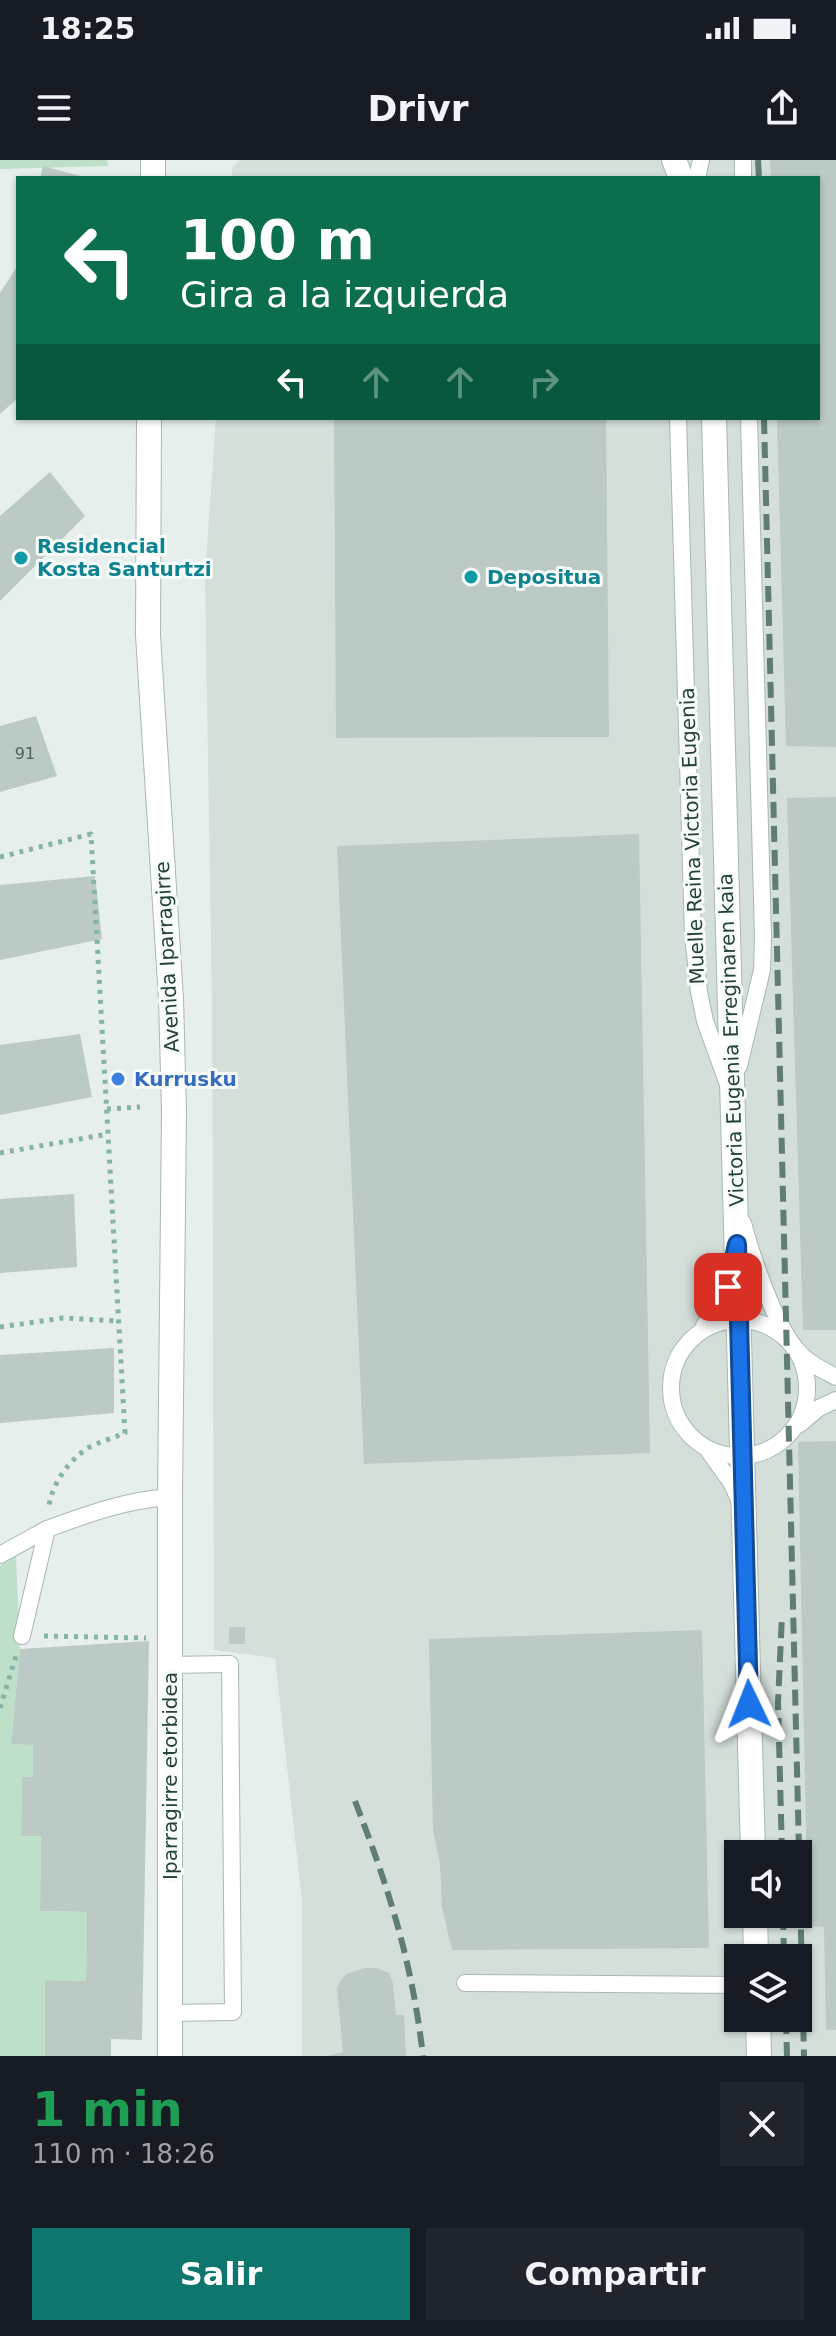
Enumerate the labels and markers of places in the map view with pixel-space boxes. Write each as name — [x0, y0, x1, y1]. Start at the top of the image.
place label: Residencial Kosta Santurtzi — [37, 534, 212, 581]
marker: Residencial Kosta Santurtzi — [12, 549, 30, 567]
place label: Depositua — [487, 565, 601, 589]
marker: Depositua — [462, 568, 480, 586]
place label: Kurrusku — [134, 1067, 237, 1091]
marker: Kurrusku — [109, 1070, 127, 1088]
pin — [694, 1253, 762, 1321]

